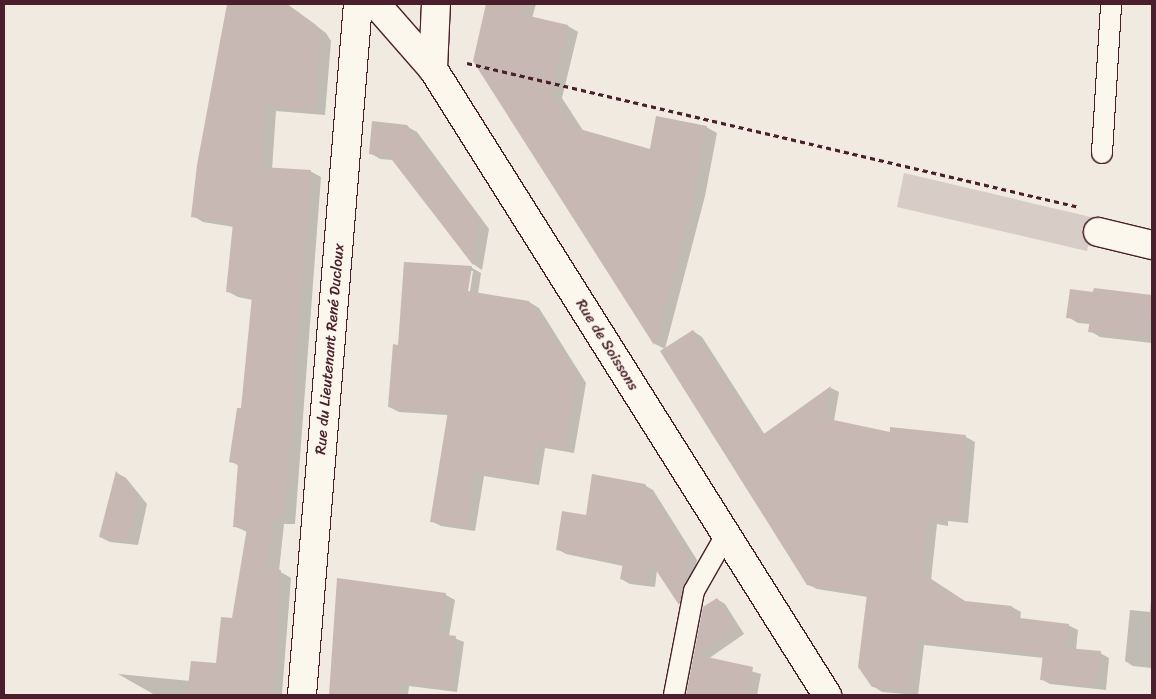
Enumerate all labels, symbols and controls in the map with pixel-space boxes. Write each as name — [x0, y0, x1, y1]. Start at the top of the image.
street label: Rue du Lieutenant René Ducloux — [312, 242, 348, 456]
street label: Rue de Soissons — [571, 295, 643, 395]

